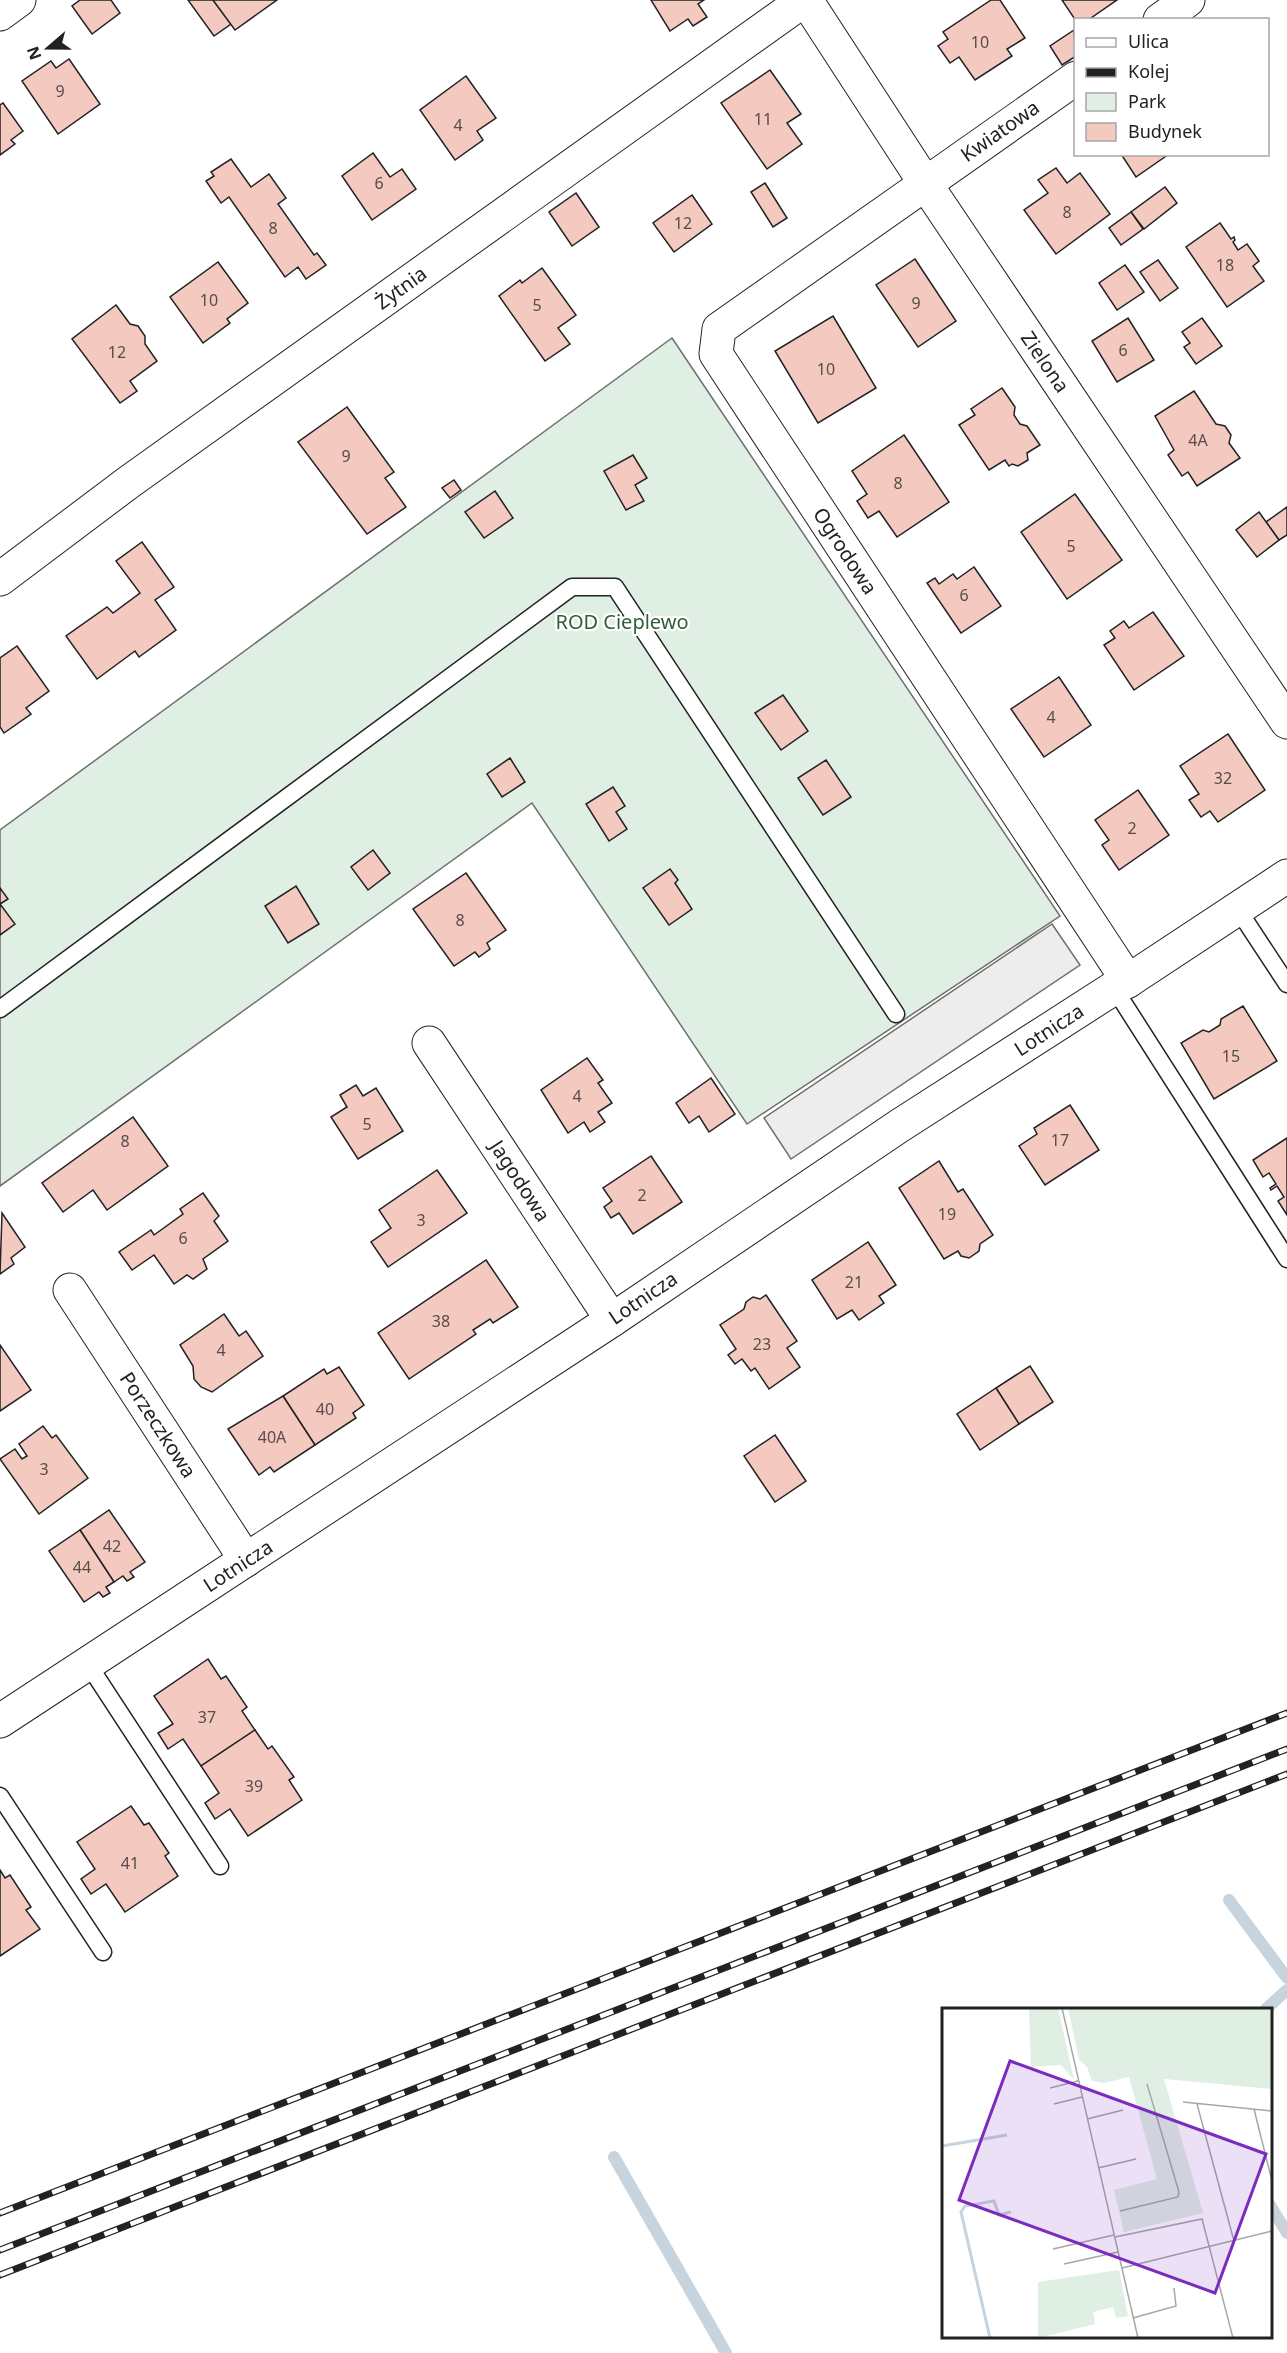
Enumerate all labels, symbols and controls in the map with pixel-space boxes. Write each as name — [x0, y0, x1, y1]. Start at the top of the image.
north arrow — [18, 18, 78, 78]
legend — [1074, 18, 1269, 156]
text: Ulica — [1128, 29, 1169, 53]
house number: 10 — [971, 31, 989, 53]
text: N — [21, 43, 46, 63]
text: Kolej — [1128, 59, 1169, 83]
house number: 9 — [55, 80, 65, 102]
text: Park — [1128, 89, 1166, 113]
street label: Kwiatowa — [955, 94, 1044, 168]
house number: 11 — [754, 108, 772, 130]
house number: 4 — [453, 114, 463, 136]
text: Budynek — [1128, 119, 1202, 143]
house number: 6 — [374, 172, 384, 194]
house number: 8 — [1062, 201, 1072, 223]
house number: 12 — [674, 212, 692, 234]
house number: 8 — [268, 217, 278, 239]
house number: 18 — [1216, 254, 1234, 276]
street label: Żytnia — [369, 260, 432, 315]
house number: 10 — [200, 289, 218, 311]
house number: 9 — [911, 292, 921, 314]
house number: 5 — [532, 294, 542, 316]
street label: Zielona — [1015, 326, 1076, 398]
house number: 6 — [1118, 339, 1128, 361]
house number: 12 — [108, 341, 126, 363]
house number: 10 — [817, 358, 835, 380]
house number: 4A — [1188, 429, 1208, 451]
house number: 9 — [341, 445, 351, 467]
house number: 8 — [893, 472, 903, 494]
street label: Ogrodowa — [807, 502, 884, 600]
house number: 5 — [1066, 535, 1076, 557]
house number: 6 — [959, 584, 969, 606]
park label: ROD Cieplewo — [555, 608, 689, 635]
house number: 4 — [1046, 706, 1056, 728]
house number: 32 — [1214, 767, 1232, 789]
house number: 2 — [1127, 817, 1137, 839]
house number: 8 — [455, 909, 465, 931]
street label: Lotnicza — [1009, 997, 1089, 1062]
house number: 15 — [1222, 1045, 1240, 1067]
house number: 4 — [572, 1085, 582, 1107]
house number: 5 — [362, 1113, 372, 1135]
house number: 17 — [1051, 1129, 1069, 1151]
house number: 8 — [120, 1130, 130, 1152]
street label: Jagodowa — [483, 1133, 557, 1227]
house number: 2 — [637, 1184, 647, 1206]
house number: 19 — [938, 1203, 956, 1225]
house number: 3 — [416, 1209, 426, 1231]
house number: 6 — [178, 1227, 188, 1249]
street label: Lotnicza — [603, 1265, 682, 1330]
house number: 21 — [845, 1271, 863, 1293]
house number: 38 — [432, 1310, 450, 1332]
house number: 23 — [753, 1333, 771, 1355]
house number: 4 — [216, 1339, 226, 1361]
street label: Porzeczkowa — [114, 1366, 203, 1483]
house number: 40 — [316, 1398, 334, 1420]
house number: 40A — [258, 1426, 287, 1448]
house number: 3 — [39, 1458, 49, 1480]
street label: Lotnicza — [198, 1533, 278, 1598]
house number: 42 — [103, 1535, 121, 1557]
house number: 44 — [73, 1556, 91, 1578]
house number: 37 — [198, 1706, 216, 1728]
house number: 39 — [245, 1775, 263, 1797]
house number: 41 — [121, 1852, 139, 1874]
inset map — [942, 2008, 1272, 2338]

